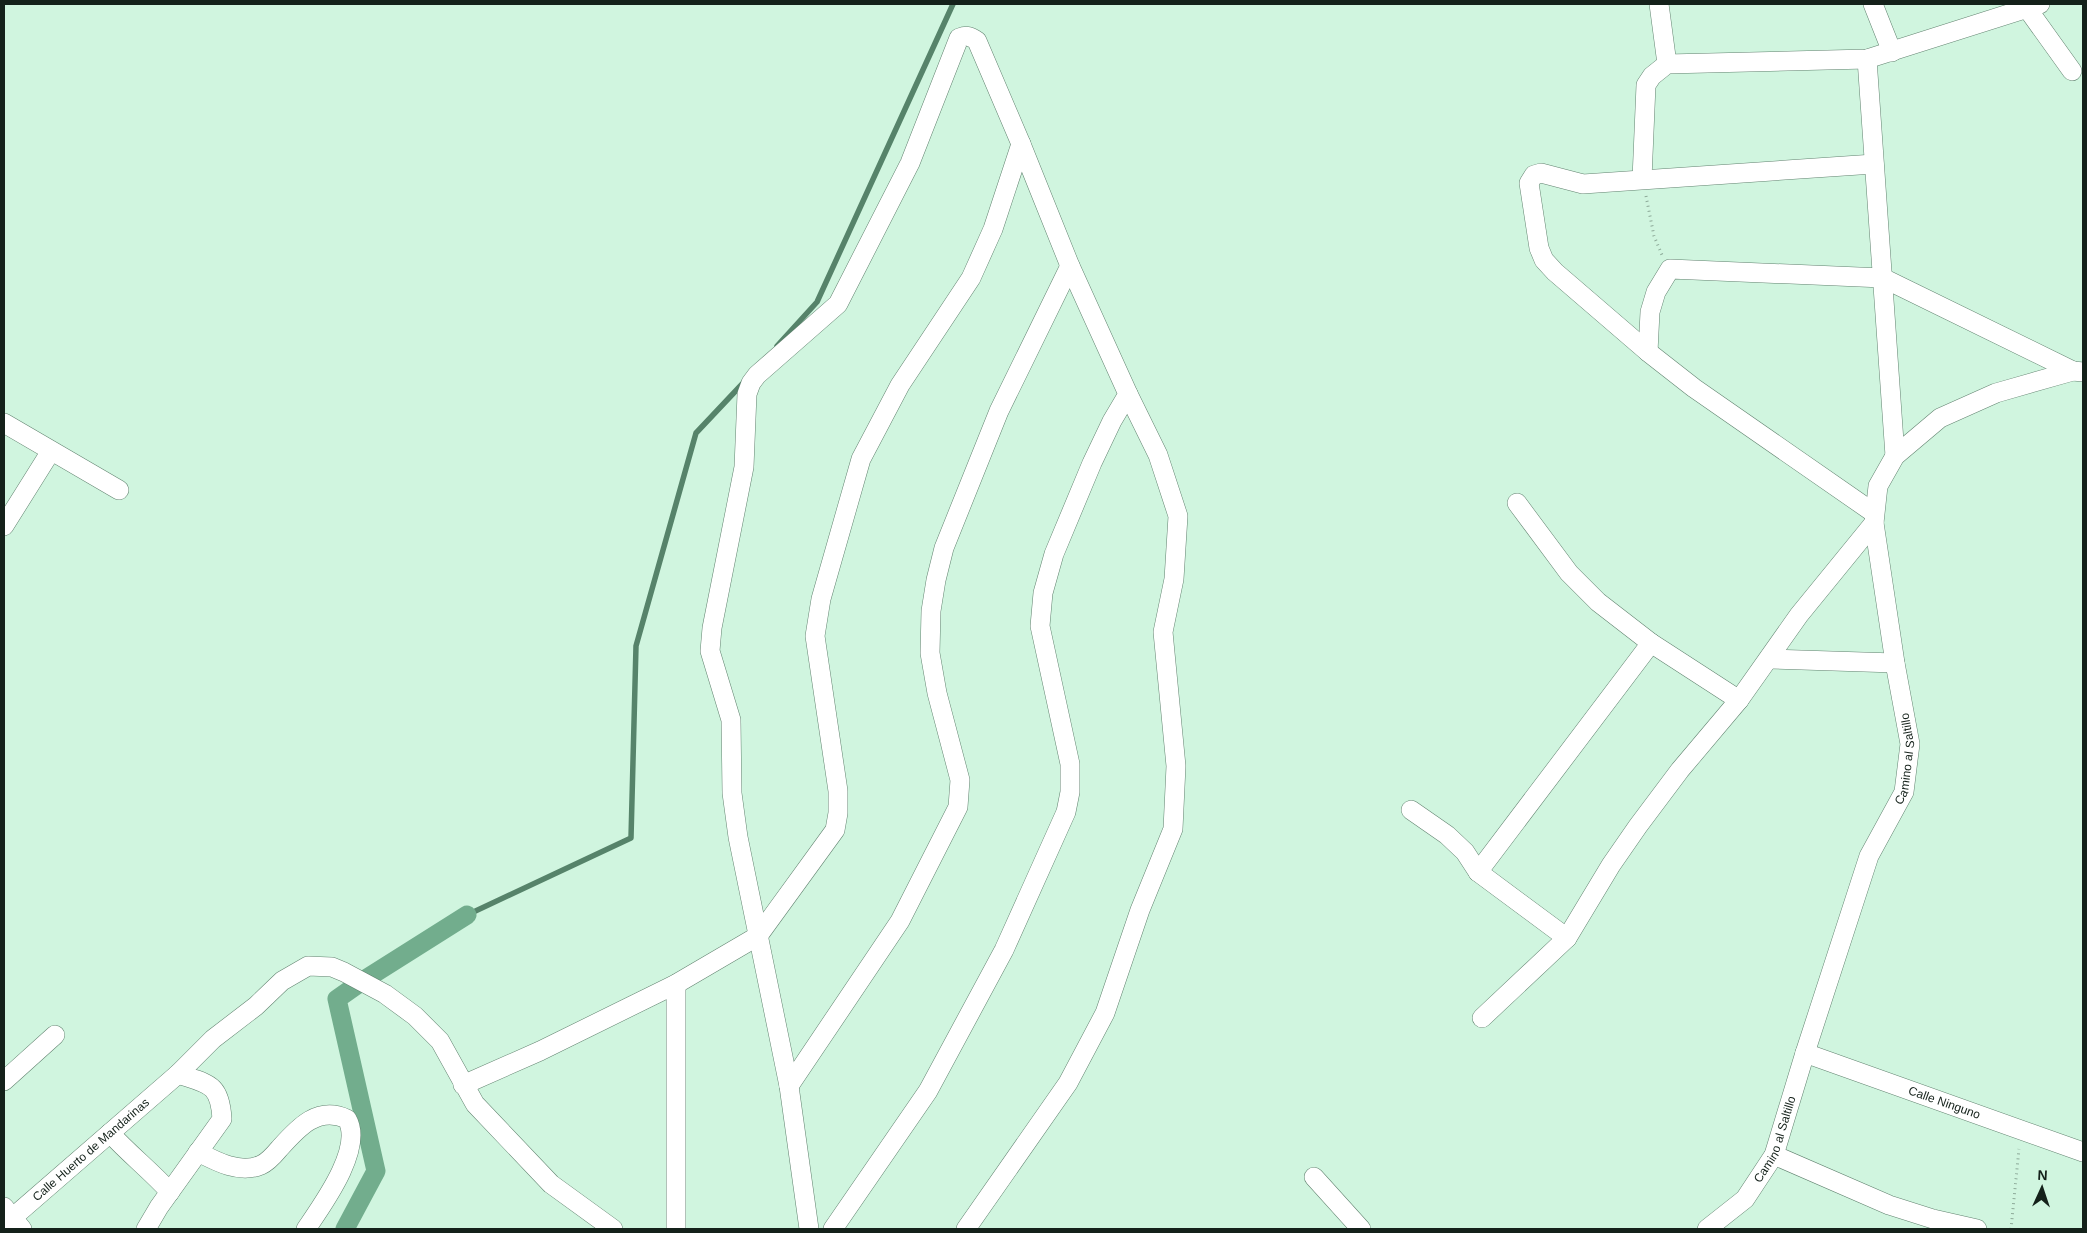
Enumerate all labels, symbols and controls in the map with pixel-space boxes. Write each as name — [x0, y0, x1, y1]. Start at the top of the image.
street label: Camino al Saltillo — [1892, 712, 1917, 807]
street label: Calle Ninguno — [1907, 1083, 1983, 1122]
street label: Camino al Saltillo — [1751, 1094, 1799, 1185]
street label: Calle Huerto de Mandarinas — [30, 1095, 152, 1204]
north arrow — [2017, 1163, 2067, 1213]
text: N — [2037, 1167, 2048, 1183]

